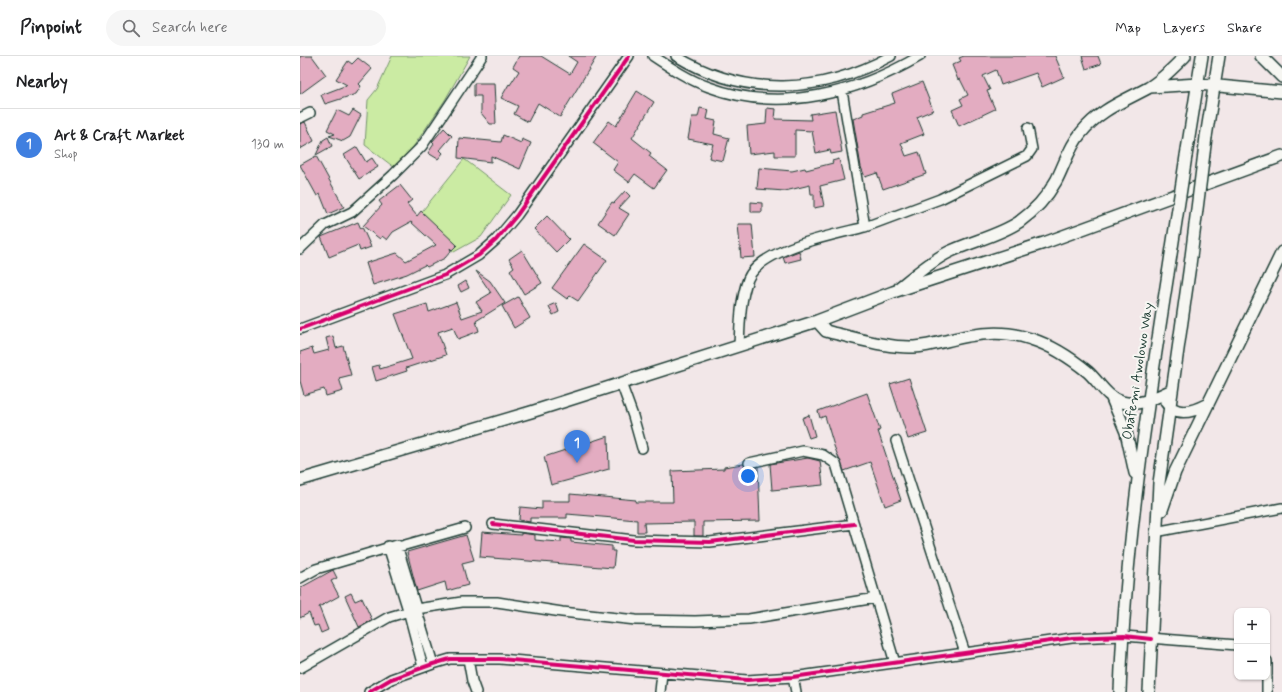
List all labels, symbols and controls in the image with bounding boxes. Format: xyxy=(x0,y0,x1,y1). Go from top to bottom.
search box xyxy=(106,10,386,46)
text: Pinpoint xyxy=(20,15,82,40)
icon: search xyxy=(120,17,142,39)
text: Search here xyxy=(152,18,228,38)
text: Map xyxy=(1115,19,1141,37)
text: Layers xyxy=(1163,19,1205,37)
text: Share xyxy=(1227,19,1262,37)
text: Nearby xyxy=(16,71,68,93)
text: Art & Craft Market xyxy=(54,126,184,146)
text: 1 xyxy=(26,136,32,153)
text: 130 m xyxy=(251,136,284,153)
text: Shop xyxy=(54,146,78,163)
street label: Obafemi Awolowo Way xyxy=(1118,301,1158,441)
pin: 1 xyxy=(564,430,590,463)
your location xyxy=(738,466,758,486)
map controls xyxy=(1234,608,1270,680)
button: + xyxy=(1234,608,1270,644)
button: − xyxy=(1234,644,1270,680)

